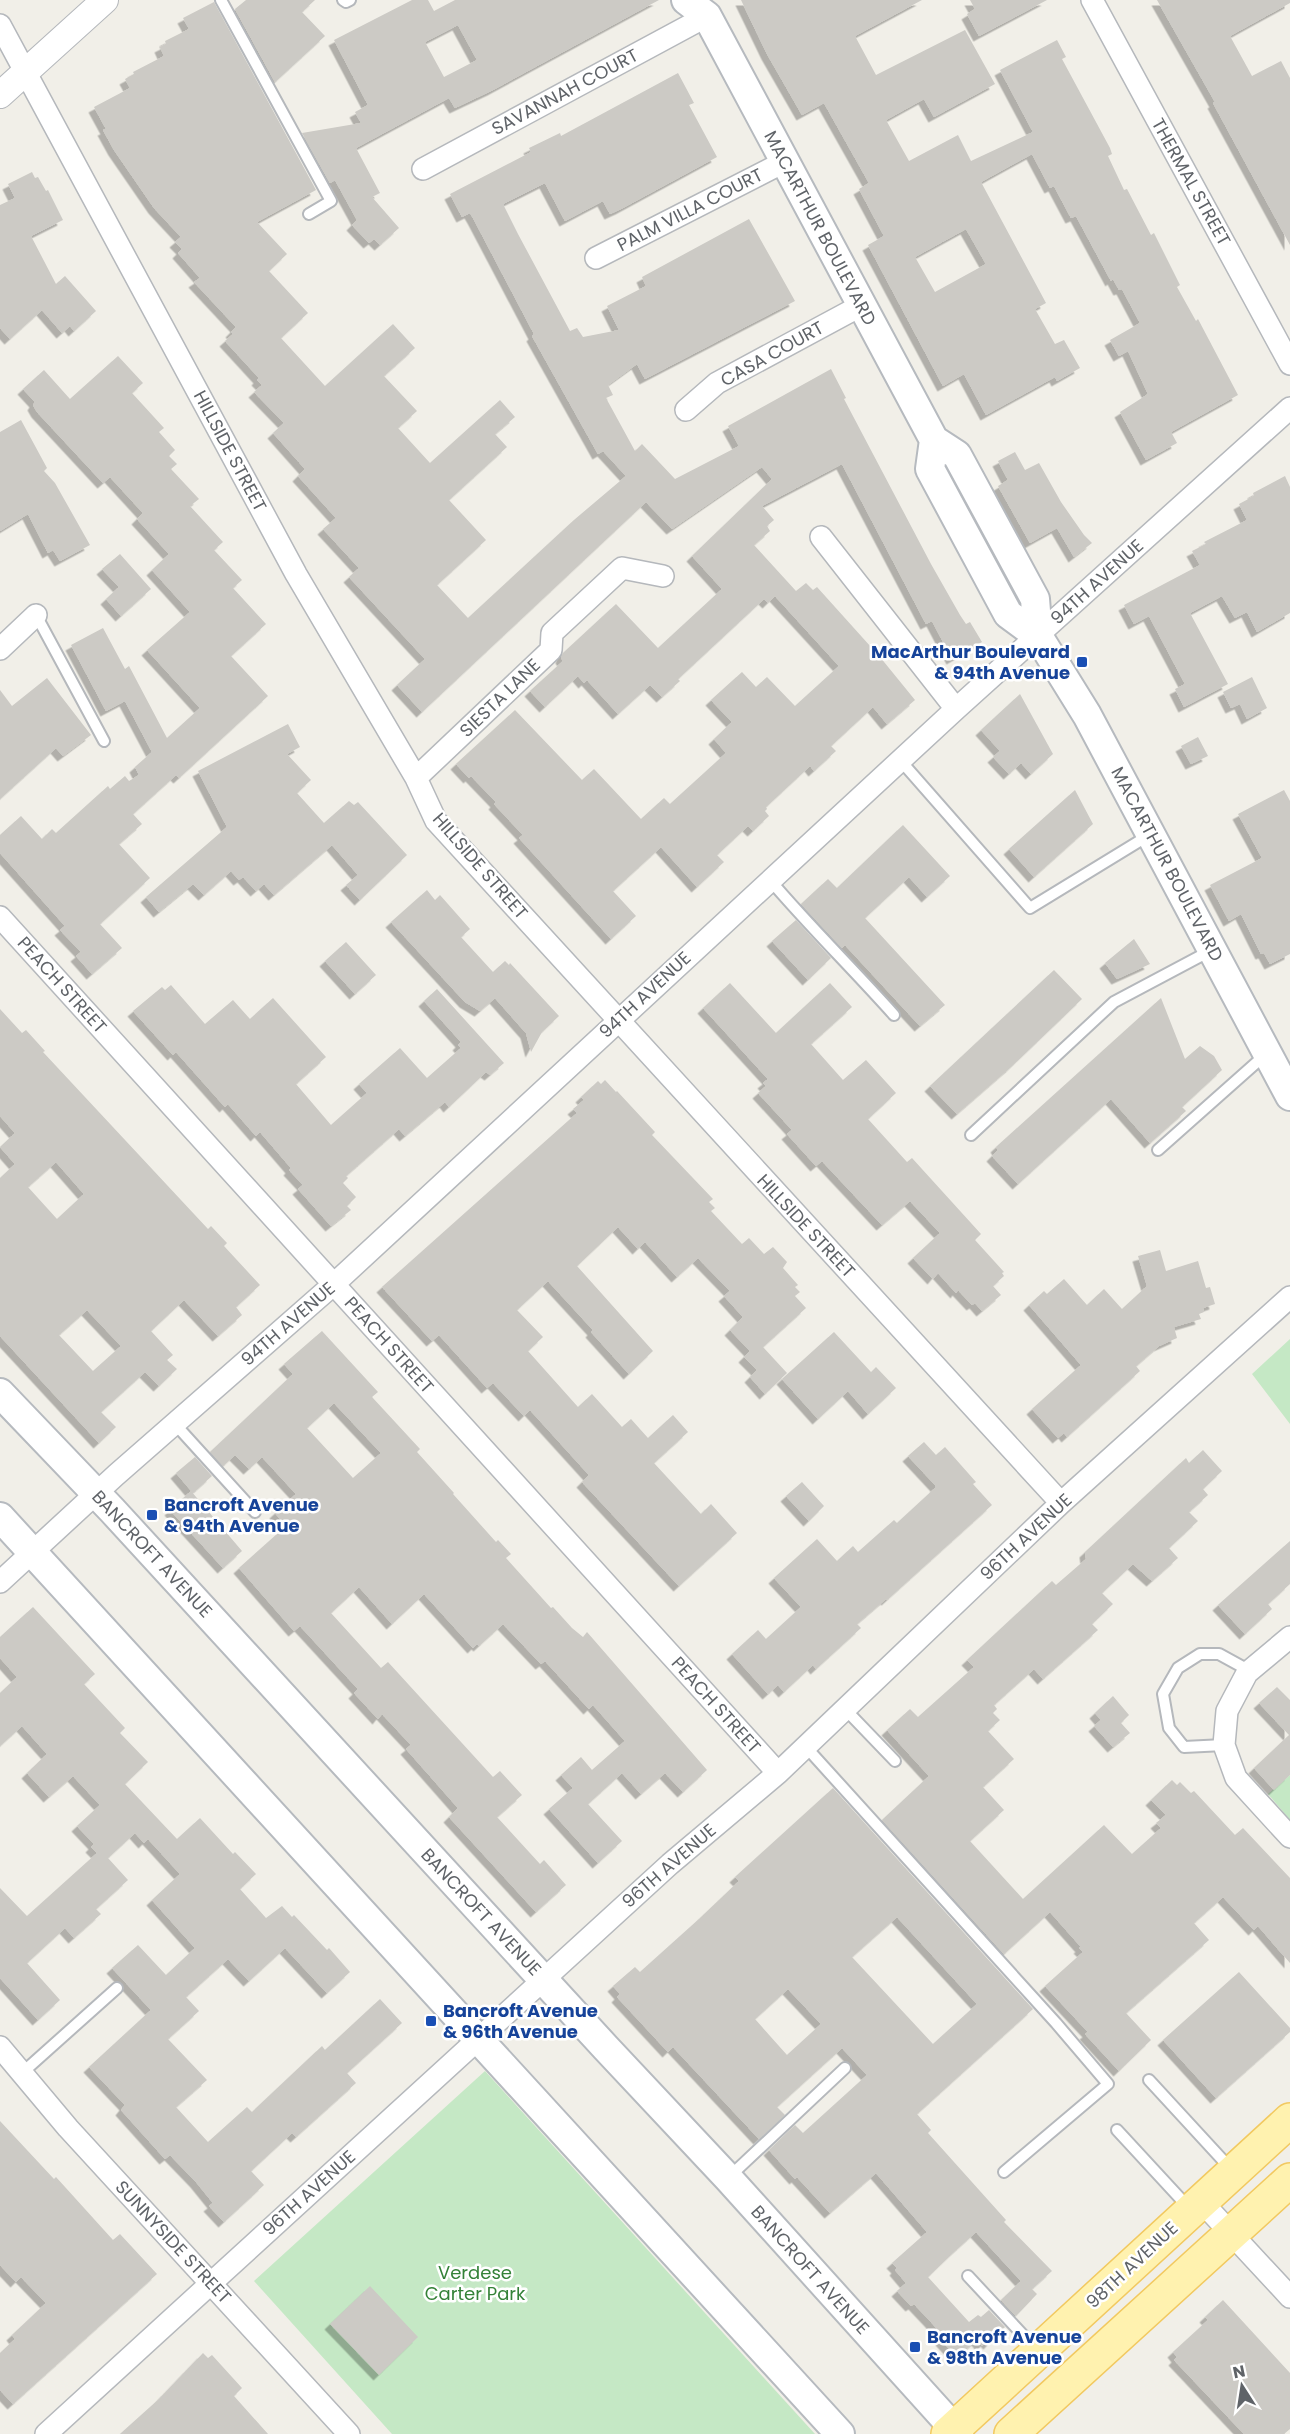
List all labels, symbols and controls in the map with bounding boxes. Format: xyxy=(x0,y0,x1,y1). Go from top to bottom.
street label: SAVANNAH COURT xyxy=(487,42,643,141)
street label: THERMAL STREET xyxy=(1146,114,1237,250)
street label: MACARTHUR BOULEVARD xyxy=(758,126,882,329)
street label: PALM VILLA COURT xyxy=(613,162,767,257)
street label: CASA COURT xyxy=(716,315,828,392)
street label: HILLSIDE STREET xyxy=(188,386,273,516)
street label: 94TH AVENUE xyxy=(1045,533,1149,630)
place label: MacArthur Boulevard & 94th Avenue xyxy=(871,639,1070,685)
street label: SIESTA LANE xyxy=(454,653,545,742)
marker: MacArthur Boulevard & 94th Avenue xyxy=(1075,655,1089,669)
street label: MACARTHUR BOULEVARD xyxy=(1105,762,1229,965)
street label: HILLSIDE STREET xyxy=(427,807,534,925)
street label: PEACH STREET xyxy=(12,931,113,1039)
street label: 94TH AVENUE xyxy=(593,946,696,1044)
street label: HILLSIDE STREET xyxy=(752,1168,861,1283)
street label: 94TH AVENUE xyxy=(235,1276,340,1372)
street label: PEACH STREET xyxy=(339,1291,440,1399)
street label: BANCROFT AVENUE xyxy=(87,1484,218,1623)
street label: 96TH AVENUE xyxy=(974,1487,1077,1586)
place label: Bancroft Avenue & 94th Avenue xyxy=(164,1492,319,1538)
marker: Bancroft Avenue & 94th Avenue xyxy=(145,1508,159,1522)
street label: PEACH STREET xyxy=(666,1651,767,1759)
street label: 96TH AVENUE xyxy=(616,1818,721,1914)
street label: BANCROFT AVENUE xyxy=(416,1842,547,1981)
place label: Bancroft Avenue & 96th Avenue xyxy=(443,1998,598,2044)
marker: Bancroft Avenue & 96th Avenue xyxy=(424,2014,438,2028)
street label: 96TH AVENUE xyxy=(257,2144,361,2241)
street label: SUNNYSIDE STREET xyxy=(110,2175,237,2309)
street label: BANCROFT AVENUE xyxy=(746,2200,875,2340)
street label: 98TH AVENUE xyxy=(1080,2215,1183,2314)
park label: Verdese Carter Park xyxy=(425,2260,526,2306)
place label: Bancroft Avenue & 98th Avenue xyxy=(927,2324,1082,2370)
marker: Bancroft Avenue & 98th Avenue xyxy=(908,2340,922,2354)
north arrow xyxy=(1212,2356,1272,2416)
text: N xyxy=(1231,2359,1247,2384)

